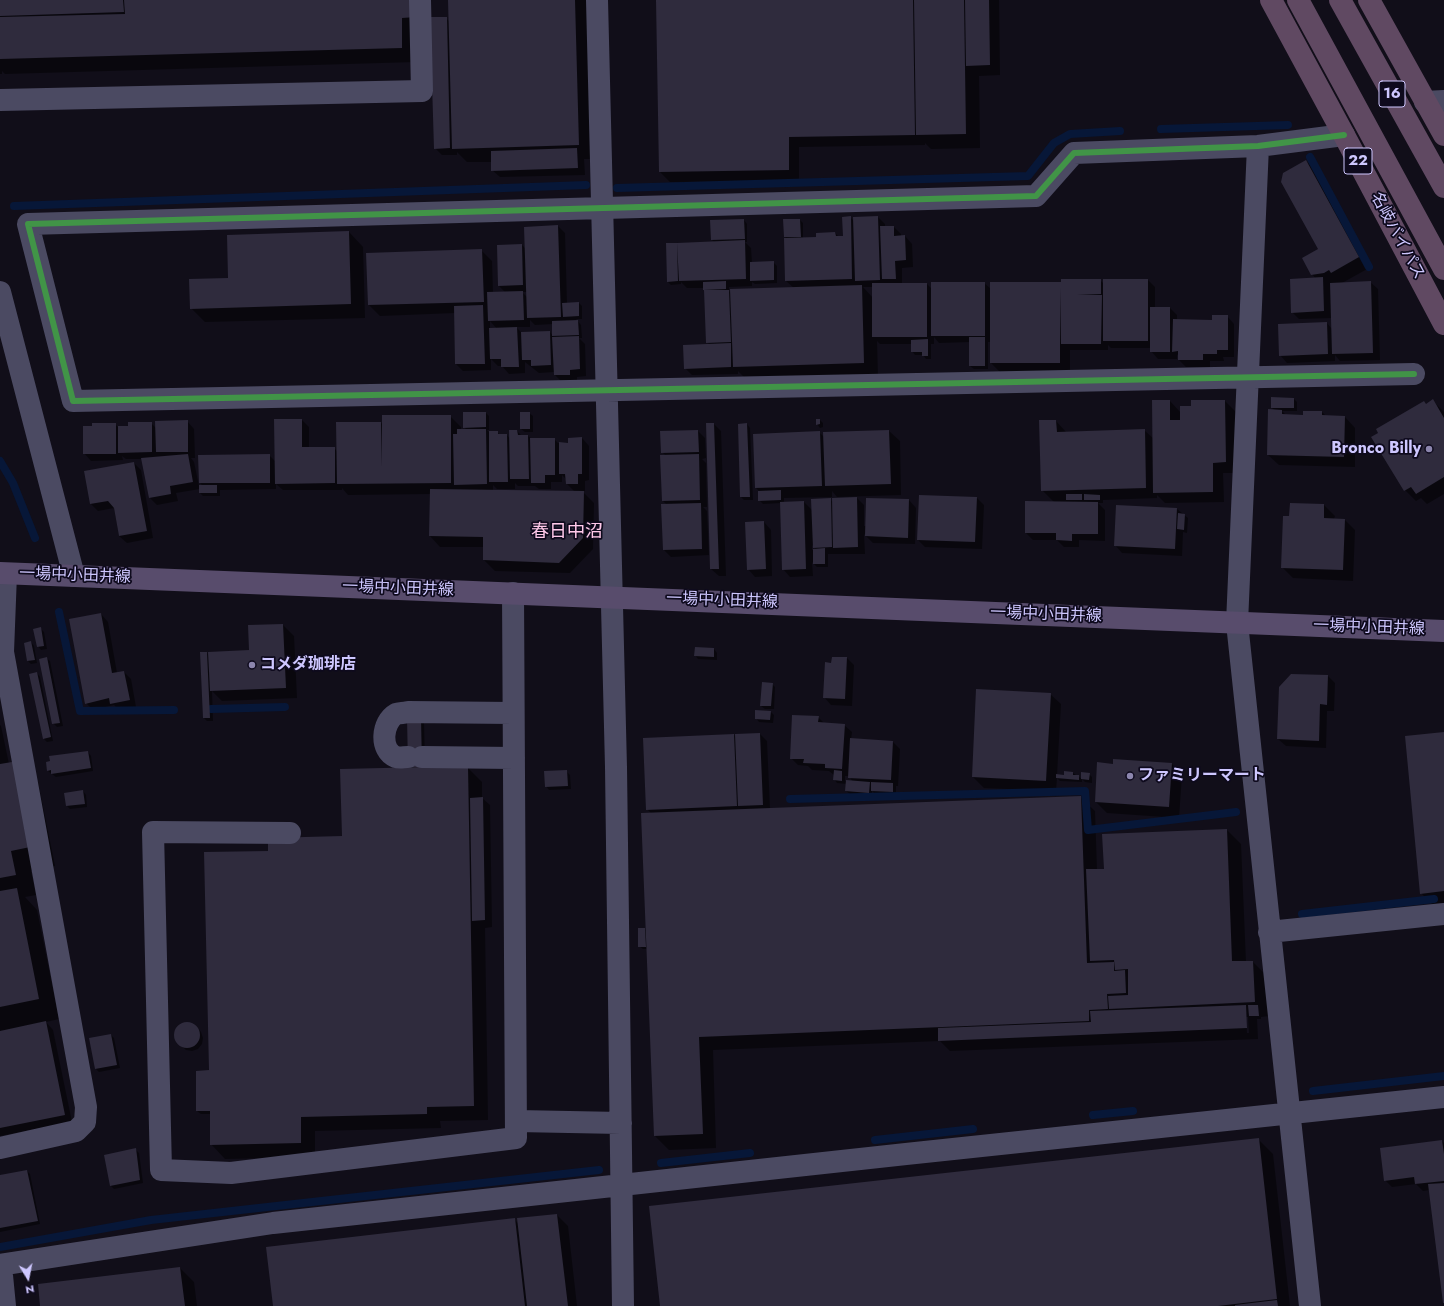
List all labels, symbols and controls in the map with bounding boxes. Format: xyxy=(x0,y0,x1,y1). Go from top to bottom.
road number: 16 xyxy=(1379,81,1405,107)
road number: 22 xyxy=(1344,148,1372,174)
street label: 名岐バイパス xyxy=(1366,189,1428,283)
place label: Bronco Billy xyxy=(1331,439,1421,459)
marker: Bronco Billy xyxy=(1424,444,1434,454)
district label: 春日中沼 xyxy=(531,522,603,544)
street label: 一場中小田井線 xyxy=(19,564,131,588)
street label: 一場中小田井線 xyxy=(342,577,454,601)
street label: 一場中小田井線 xyxy=(666,589,778,613)
street label: 一場中小田井線 xyxy=(990,603,1102,627)
street label: 一場中小田井線 xyxy=(1313,616,1425,640)
place label: コメダ珈琲店 xyxy=(260,655,356,675)
marker: コメダ珈琲店 xyxy=(247,660,257,670)
place label: ファミリーマート xyxy=(1138,766,1266,786)
marker: ファミリーマート xyxy=(1125,771,1135,781)
north arrow xyxy=(8,1258,48,1298)
text: N xyxy=(24,1281,36,1298)

